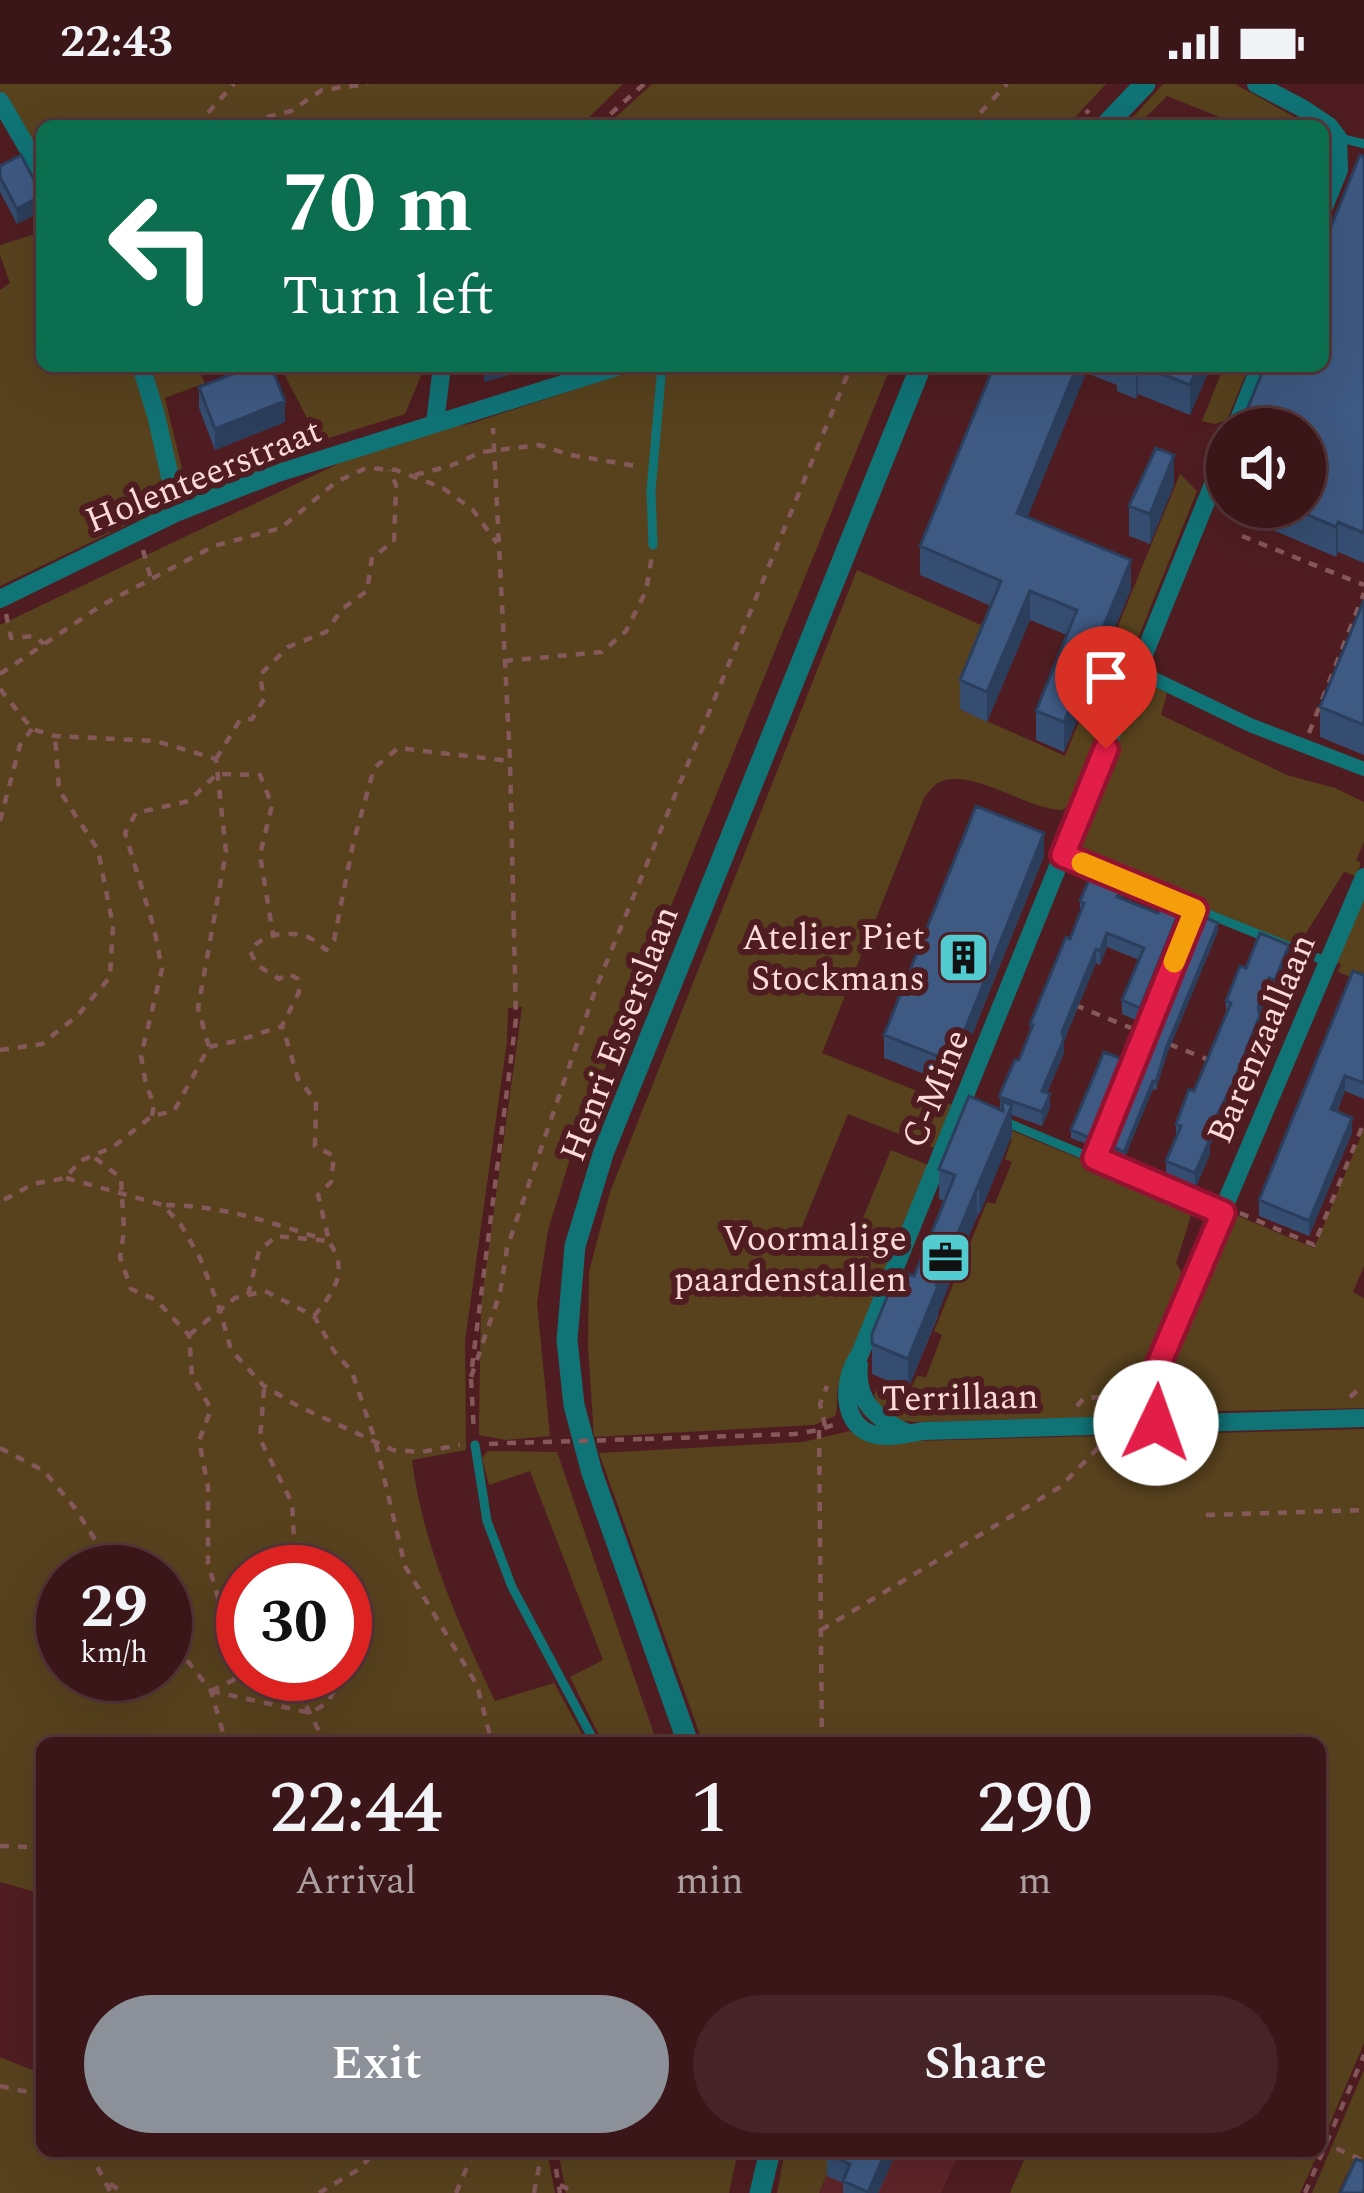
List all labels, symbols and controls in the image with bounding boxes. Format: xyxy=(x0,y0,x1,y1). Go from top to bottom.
text: 22:43 xyxy=(60,8,173,77)
text: 70 m xyxy=(282,141,473,269)
icon: left xyxy=(84,168,240,324)
text: Turn left xyxy=(282,256,494,338)
street label: Holenteerstraat xyxy=(78,404,330,549)
map controls xyxy=(1206,408,1326,528)
button: sound xyxy=(1206,408,1326,528)
pin xyxy=(1055,626,1157,749)
icon: arrive xyxy=(1073,644,1139,710)
street label: Henri Esserslaan xyxy=(546,898,694,1170)
place label: Atelier Piet Stockmans xyxy=(742,911,925,1007)
street label: Barenzaallaan xyxy=(1193,925,1331,1153)
building icon: Atelier Piet Stockmans xyxy=(936,929,992,985)
street label: C-Mine xyxy=(888,1021,985,1157)
place label: Voormalige paardenstallen xyxy=(674,1212,907,1308)
office icon: Voormalige paardenstallen xyxy=(918,1230,974,1286)
position arrow xyxy=(1093,1360,1219,1486)
street label: Terrillaan xyxy=(881,1370,1039,1427)
speed limit sign: 30 xyxy=(216,1545,372,1701)
text: 29 xyxy=(80,1562,148,1654)
text: km/h xyxy=(80,1630,148,1676)
text: 22:44 xyxy=(269,1755,442,1864)
text: 1 xyxy=(690,1755,729,1864)
text: 290 xyxy=(977,1755,1093,1864)
text: Arrival xyxy=(295,1852,417,1911)
text: min xyxy=(676,1852,744,1911)
text: m xyxy=(1018,1852,1052,1911)
button: Exit xyxy=(84,1995,669,2133)
button: Share xyxy=(693,1995,1278,2133)

